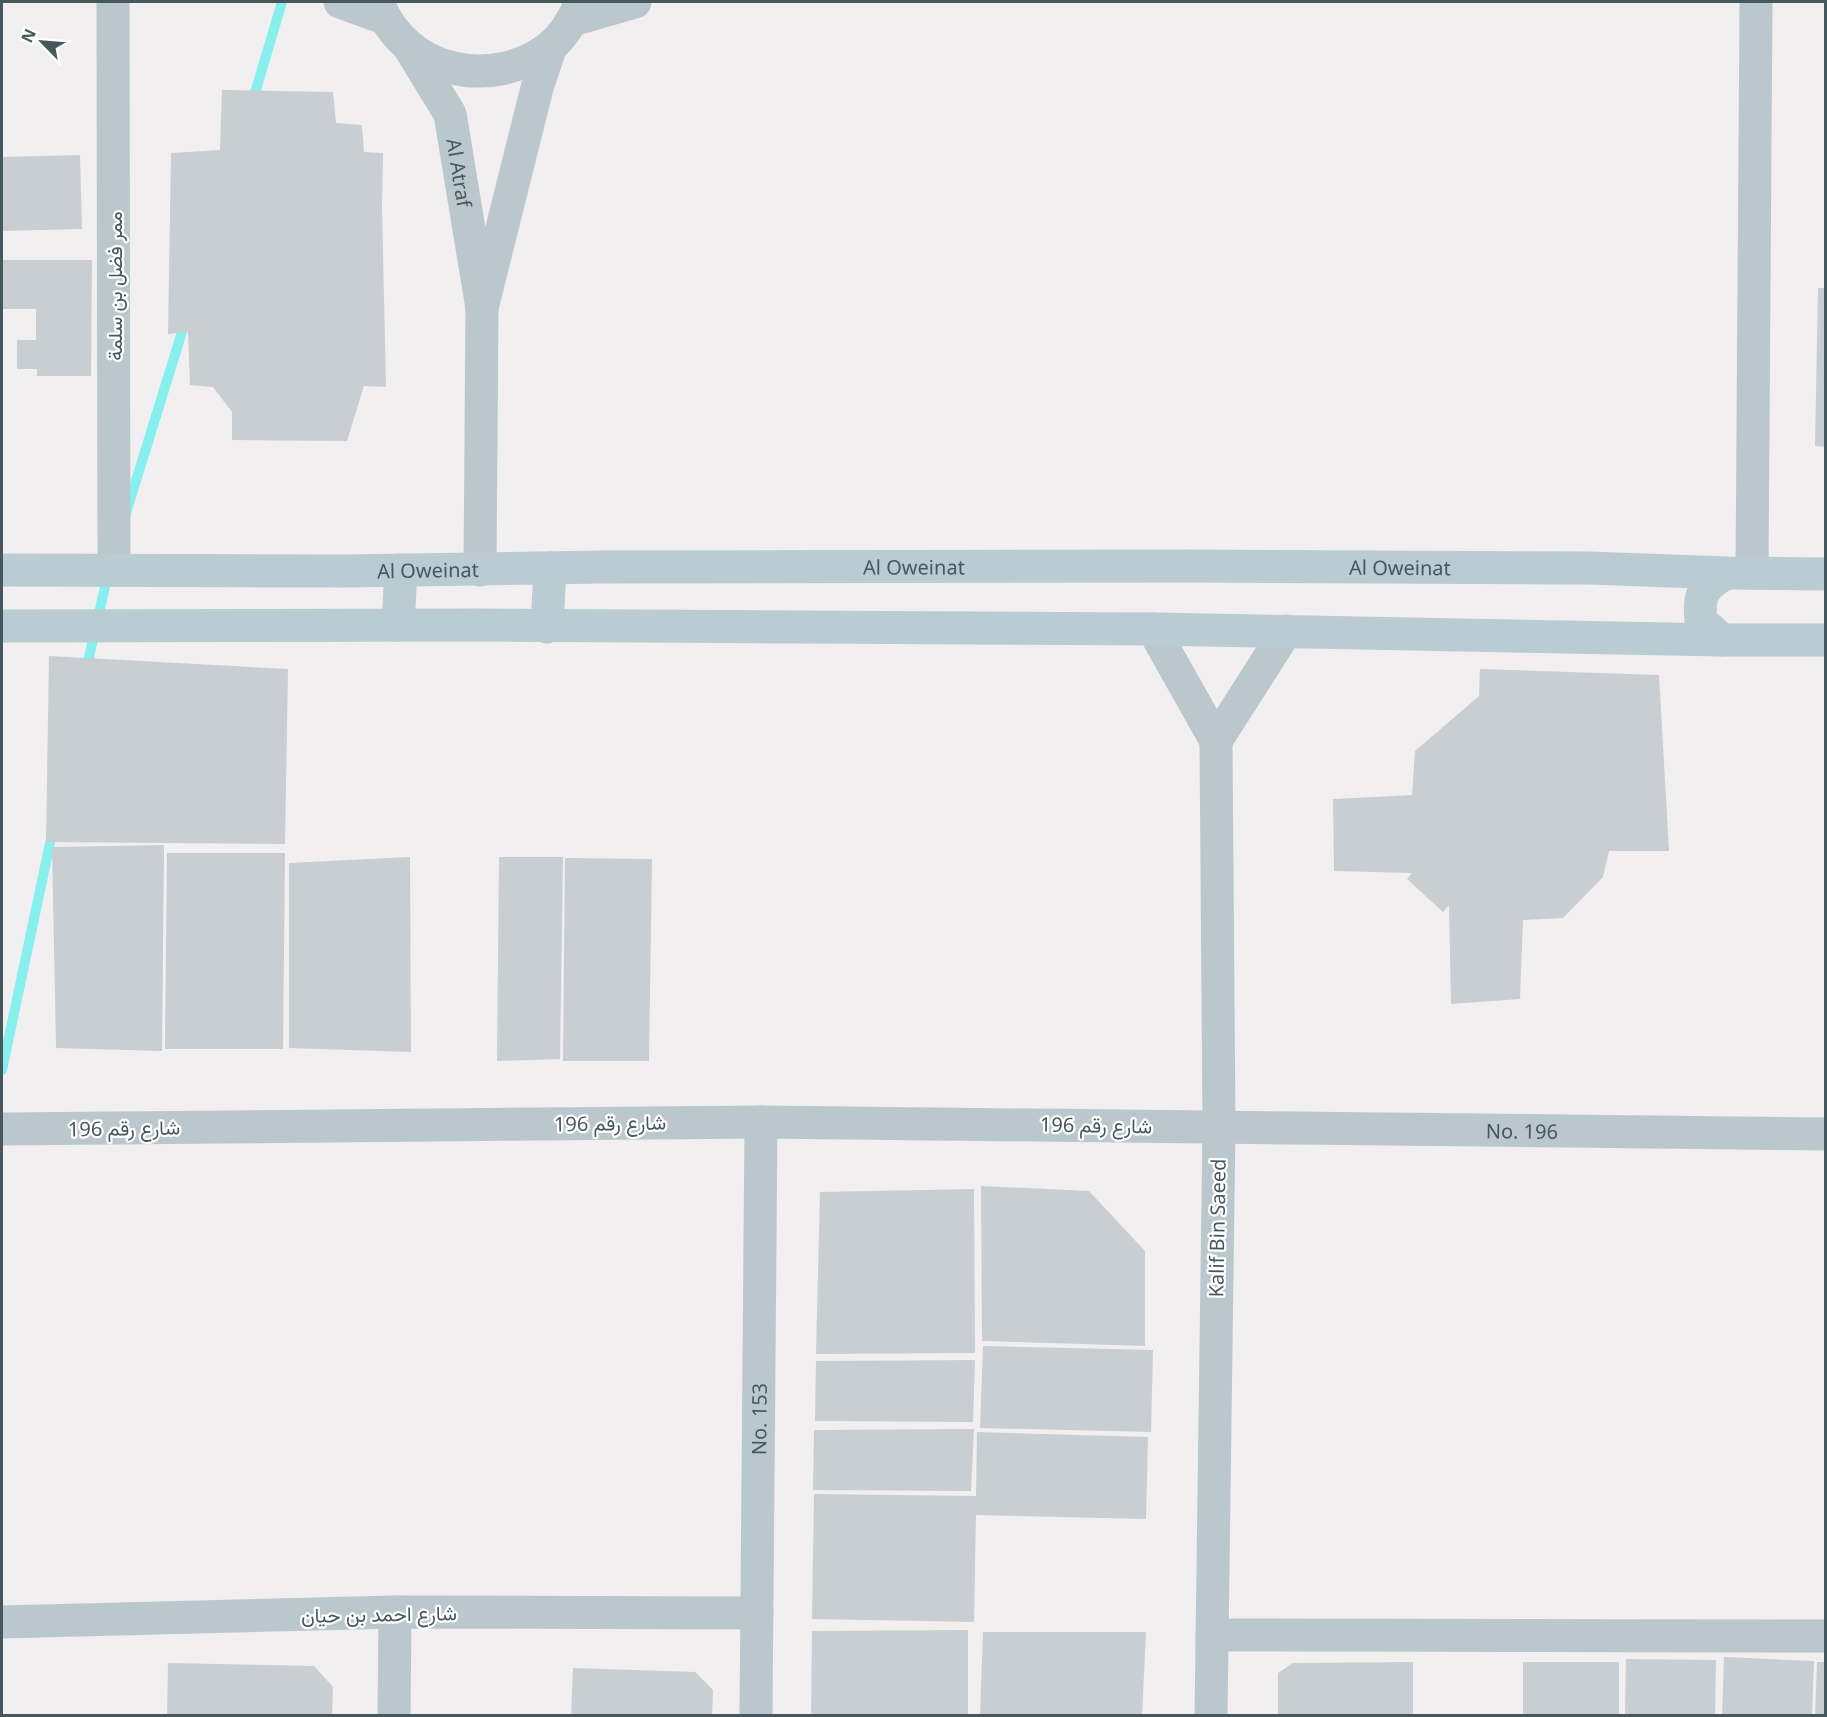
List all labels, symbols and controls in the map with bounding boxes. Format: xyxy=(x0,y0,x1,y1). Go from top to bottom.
north arrow xyxy=(12,12,72,72)
text: N xyxy=(16,25,41,46)
street label: Al Atraf xyxy=(441,136,479,210)
street label: ممر فضل بن سلمة xyxy=(101,211,128,361)
street label: Al Oweinat xyxy=(863,553,965,580)
street label: Al Oweinat xyxy=(1349,553,1451,581)
street label: Al Oweinat xyxy=(377,555,479,584)
street label: شارع رقم 196 xyxy=(554,1109,666,1138)
street label: شارع رقم 196 xyxy=(1040,1111,1152,1140)
street label: شارع رقم 196 xyxy=(68,1114,180,1143)
street label: No. 196 xyxy=(1486,1117,1558,1144)
street label: Kalif Bin Saeed xyxy=(1202,1158,1232,1298)
street label: No. 153 xyxy=(745,1383,772,1455)
street label: شارع احمد بن حيان xyxy=(301,1599,457,1630)

